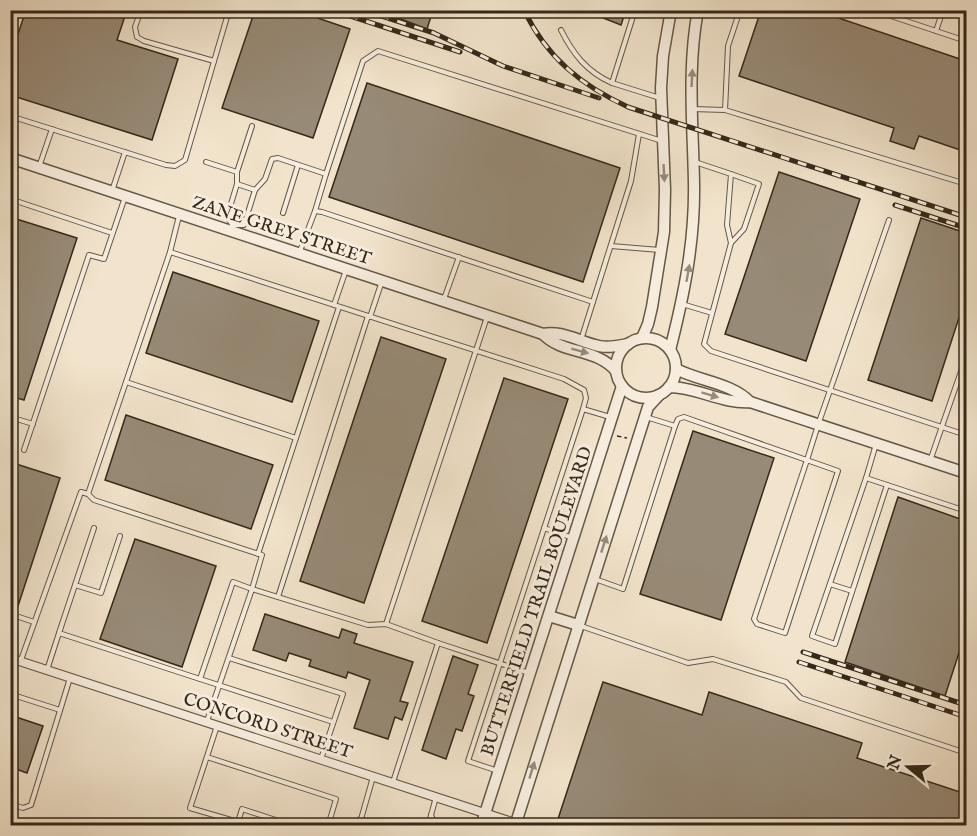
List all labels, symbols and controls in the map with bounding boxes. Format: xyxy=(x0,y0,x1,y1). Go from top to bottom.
one-way arrow xyxy=(687,68,696,87)
one-way arrow xyxy=(660,164,669,183)
street label: ZANE GREY STREET xyxy=(189,192,374,271)
one-way arrow xyxy=(684,263,693,282)
one-way arrow xyxy=(571,347,589,357)
one-way arrow xyxy=(701,391,719,400)
street label: BUTTERFIELD TRAIL BOULEVARD xyxy=(476,444,598,759)
one-way arrow xyxy=(600,535,609,553)
street label: CONCORD STREET xyxy=(180,688,355,765)
north arrow xyxy=(878,737,938,797)
text: N xyxy=(884,753,907,774)
one-way arrow xyxy=(528,761,537,779)

